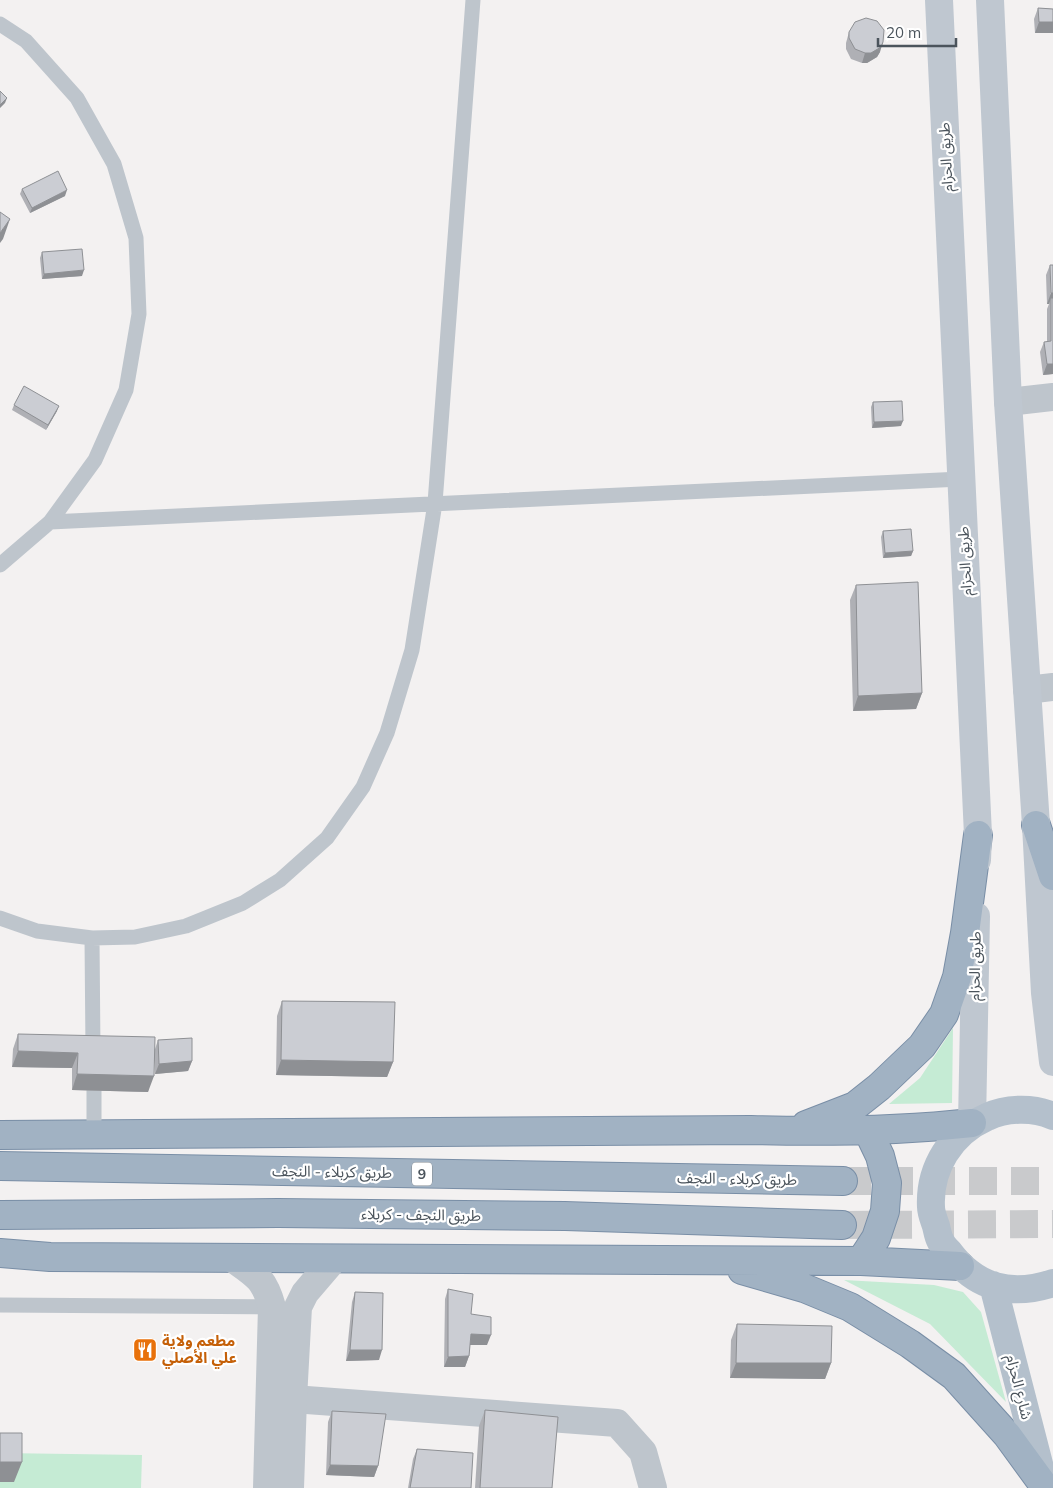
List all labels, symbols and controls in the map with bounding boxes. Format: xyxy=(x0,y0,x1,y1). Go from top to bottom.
scale bar xyxy=(878,15,956,47)
text: 20 m xyxy=(886,23,921,42)
street label: طريق الحزام xyxy=(934,122,959,192)
street label: طريق الحزام xyxy=(953,526,978,596)
street label: طريق الحزام xyxy=(964,931,987,1001)
street label: طريق کربلاء - النجف xyxy=(272,1161,392,1183)
road number: 9 xyxy=(412,1162,432,1186)
street label: طريق کربلاء - النجف xyxy=(677,1168,797,1190)
street label: طريق النجف - کربلاء xyxy=(361,1204,481,1226)
place label: مطعم ولاية علي الأصلي xyxy=(162,1331,237,1369)
restaurant icon: مطعم ولاية علي الأصلي xyxy=(132,1337,158,1363)
street label: شارع الحزام xyxy=(999,1352,1037,1422)

